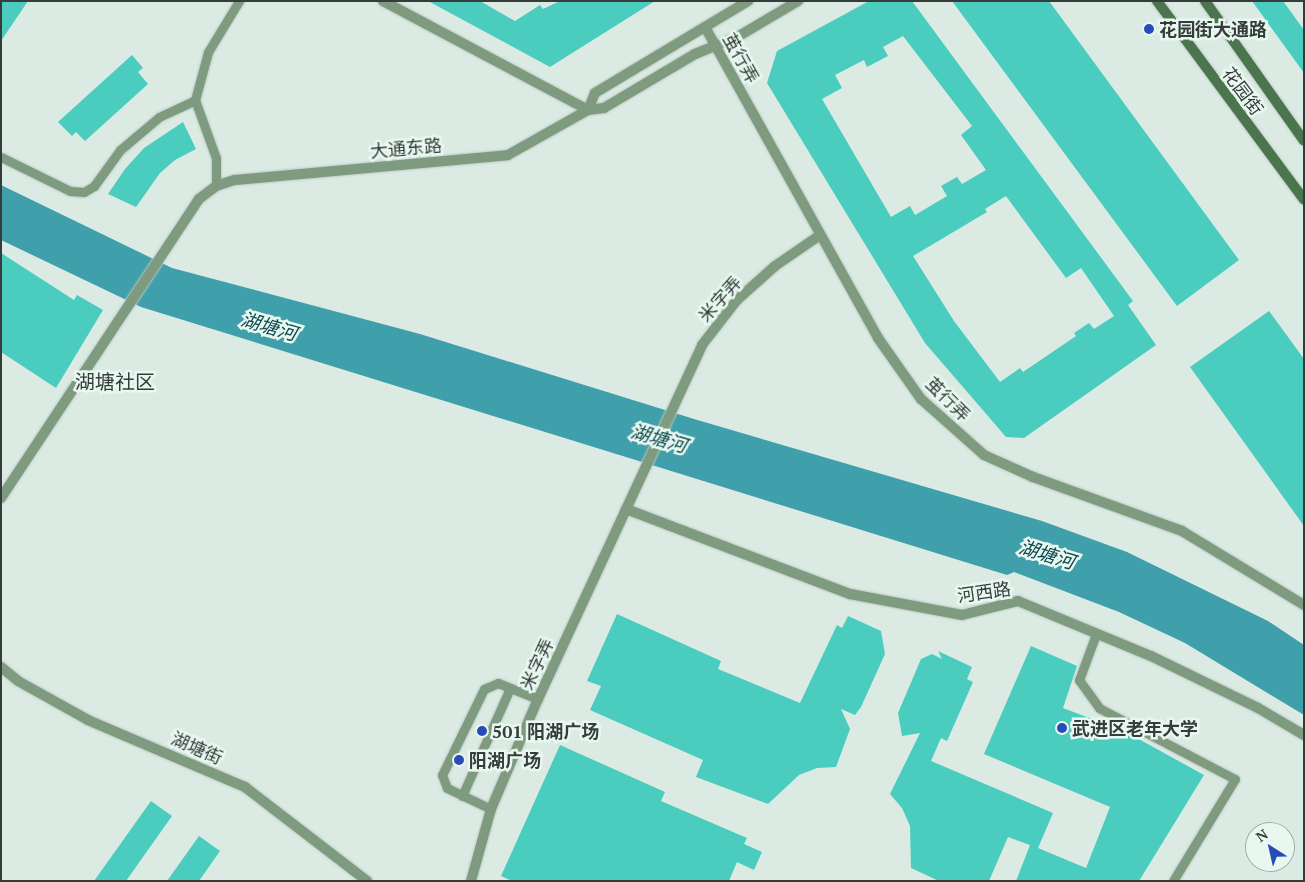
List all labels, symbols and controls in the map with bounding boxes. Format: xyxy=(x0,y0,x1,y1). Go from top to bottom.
place label: 花园街大通路 xyxy=(1159,18,1267,40)
marker: 花园街大通路 xyxy=(1143,23,1155,35)
street label: 茧行弄 xyxy=(718,29,764,87)
street label: 花园街 xyxy=(1218,63,1268,119)
street label: 大通东路 xyxy=(369,134,443,162)
street label: 米字弄 xyxy=(694,272,746,326)
water label: 湖塘河 xyxy=(238,307,300,345)
district label: 湖塘社区 xyxy=(75,369,155,393)
street label: 茧行弄 xyxy=(921,372,975,426)
water label: 湖塘河 xyxy=(628,419,690,457)
water label: 湖塘河 xyxy=(1016,535,1078,573)
street label: 河西路 xyxy=(956,578,1012,606)
street label: 米字弄 xyxy=(516,635,558,693)
place label: 武进区老年大学 xyxy=(1072,717,1198,739)
place label: 501 阳湖广场 xyxy=(492,720,599,742)
marker: 武进区老年大学 xyxy=(1056,722,1068,734)
marker: 501 阳湖广场 xyxy=(476,725,488,737)
street label: 湖塘街 xyxy=(168,727,226,769)
place label: 阳湖广场 xyxy=(469,749,541,771)
marker: 阳湖广场 xyxy=(453,754,465,766)
north arrow xyxy=(1245,822,1295,872)
text: N xyxy=(1252,824,1271,846)

